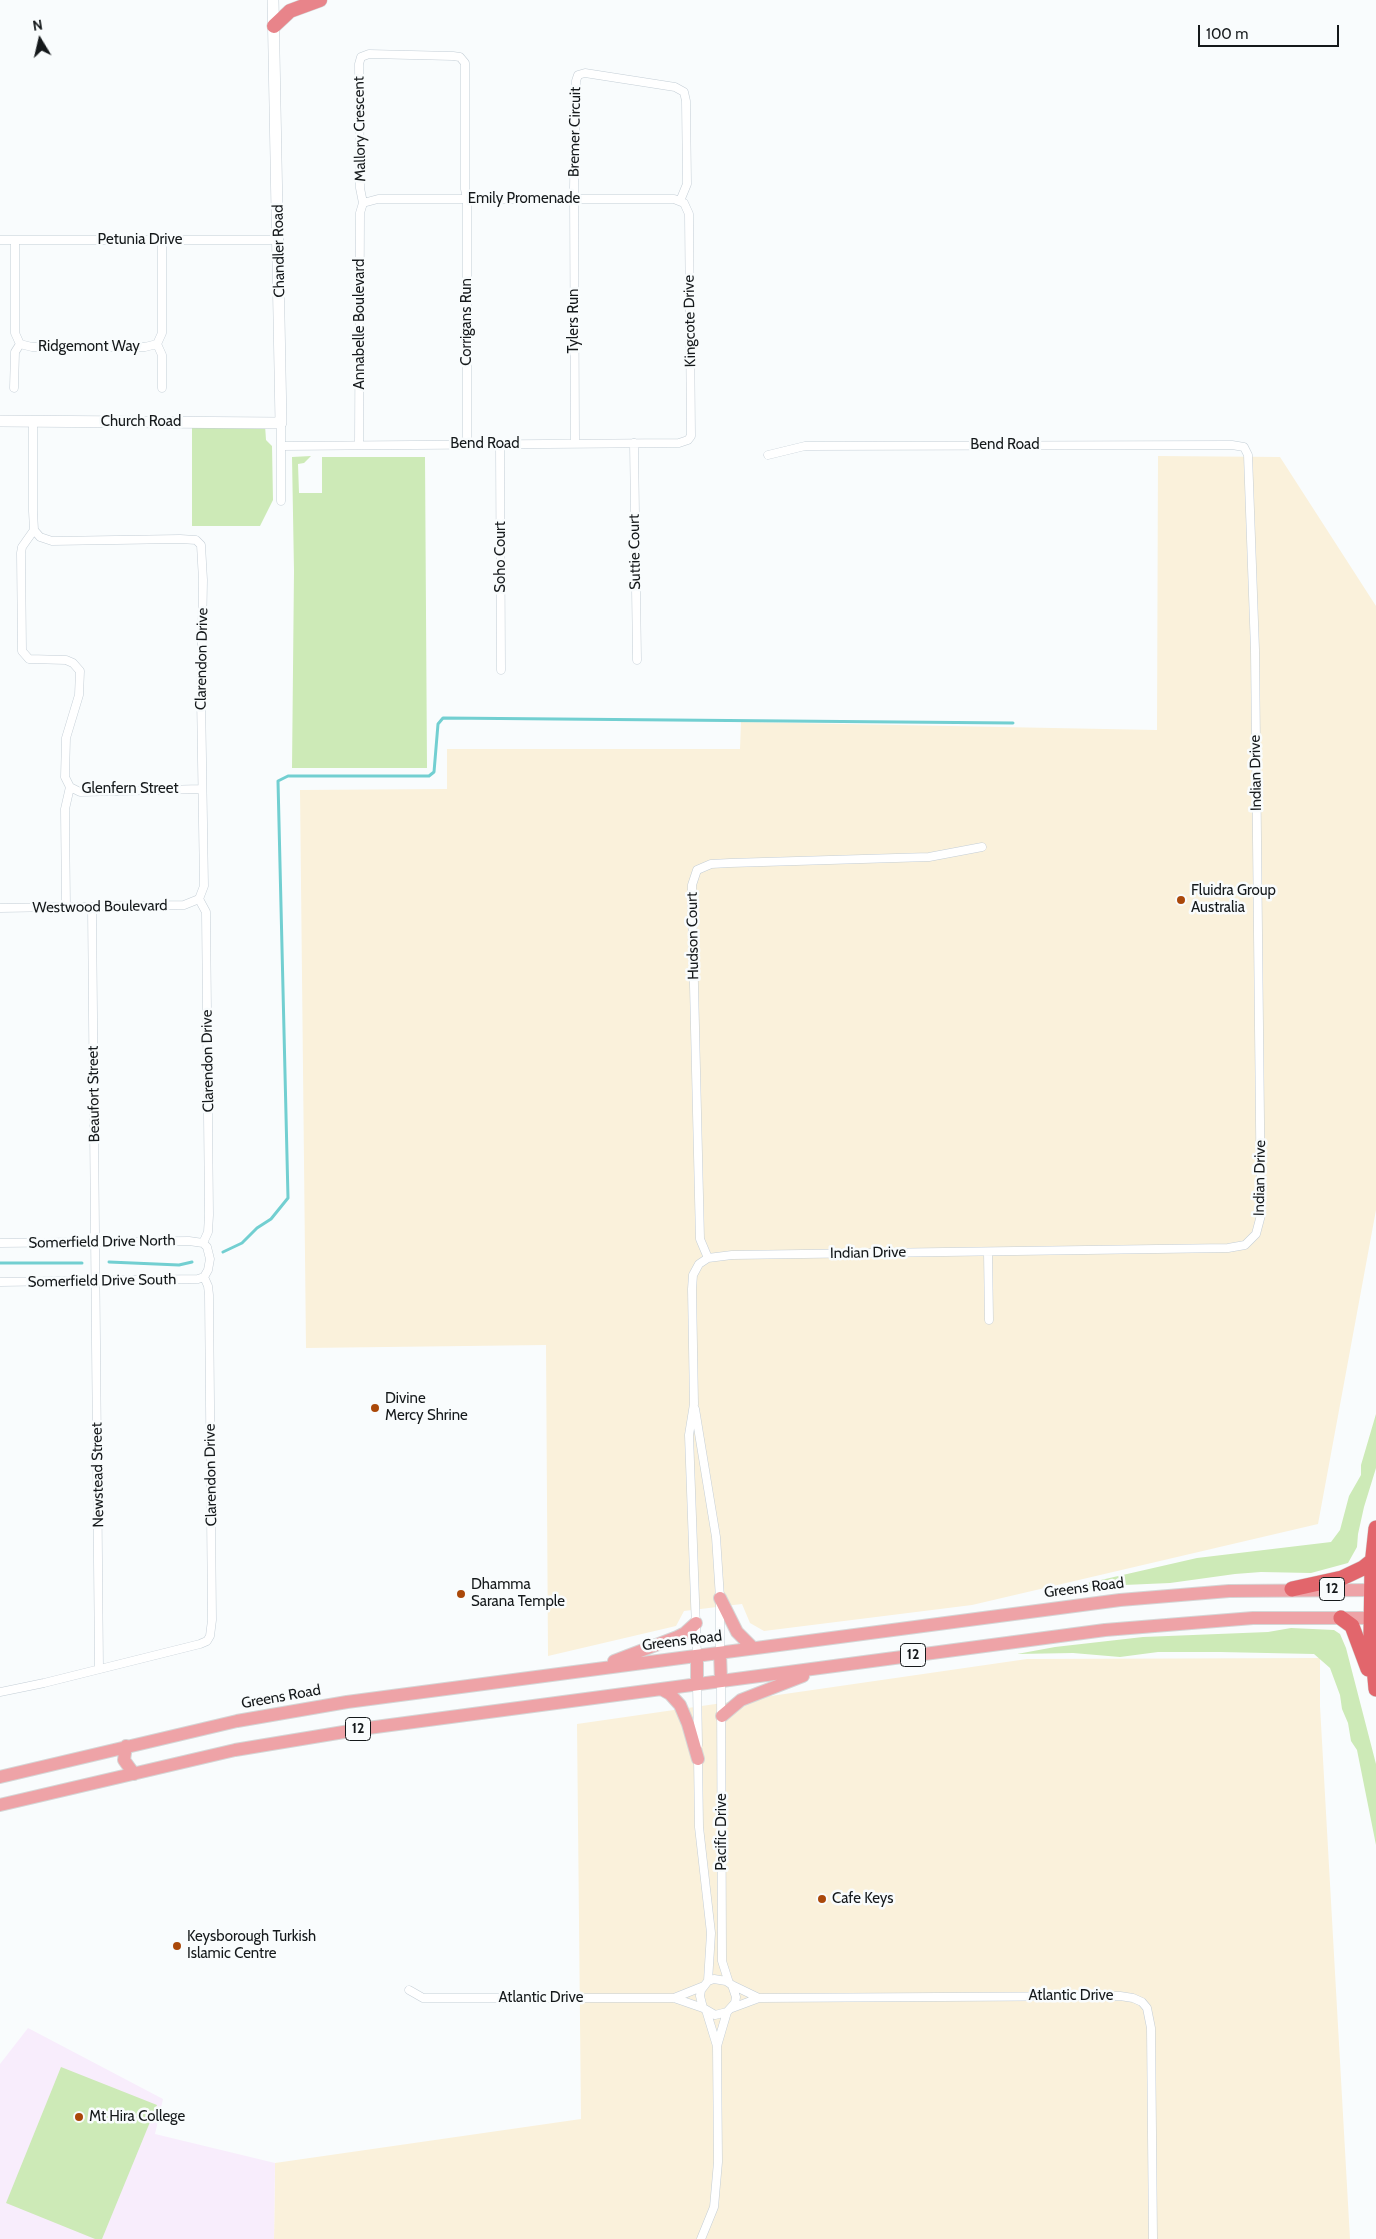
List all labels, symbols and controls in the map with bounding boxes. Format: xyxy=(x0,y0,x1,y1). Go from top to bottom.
north arrow xyxy=(15,15,65,65)
scale bar xyxy=(1201,15,1342,47)
text: N xyxy=(31,16,44,35)
text: 100 m xyxy=(1206,25,1248,43)
street label: Mallory Crescent xyxy=(350,76,370,182)
street label: Bremer Circuit xyxy=(565,87,585,177)
street label: Emily Promenade xyxy=(468,190,580,208)
street label: Chandler Road xyxy=(269,204,289,298)
street label: Petunia Drive xyxy=(98,231,182,249)
street label: Annabelle Boulevard xyxy=(351,259,369,389)
street label: Kingcote Drive xyxy=(680,275,700,367)
street label: Corrigans Run xyxy=(458,278,476,366)
street label: Tylers Run xyxy=(565,289,583,353)
street label: Ridgemont Way xyxy=(38,338,140,356)
street label: Church Road xyxy=(101,413,181,431)
street label: Bend Road xyxy=(450,435,520,453)
street label: Bend Road xyxy=(970,436,1040,454)
street label: Suttie Court xyxy=(625,514,645,590)
street label: Soho Court xyxy=(492,521,510,593)
street label: Clarendon Drive xyxy=(192,608,212,710)
street label: Indian Drive xyxy=(1246,735,1266,811)
street label: Glenfern Street xyxy=(82,780,178,798)
place label: Fluidra Group Australia xyxy=(1191,882,1276,917)
street label: Hudson Court xyxy=(683,892,703,980)
marker: Fluidra Group Australia xyxy=(1175,894,1187,906)
street label: Westwood Boulevard xyxy=(32,897,168,917)
street label: Clarendon Drive xyxy=(198,1010,218,1112)
street label: Beaufort Street xyxy=(84,1046,104,1142)
street label: Indian Drive xyxy=(1250,1140,1270,1216)
street label: Somerfield Drive North xyxy=(28,1232,176,1252)
street label: Indian Drive xyxy=(830,1243,906,1263)
street label: Somerfield Drive South xyxy=(28,1271,176,1291)
place label: Divine Mercy Shrine xyxy=(385,1390,468,1425)
marker: Divine Mercy Shrine xyxy=(369,1402,381,1414)
street label: Newstead Street xyxy=(88,1422,108,1528)
street label: Clarendon Drive xyxy=(201,1424,221,1526)
street label: Greens Road xyxy=(1043,1574,1125,1602)
place label: Dhamma Sarana Temple xyxy=(471,1576,565,1611)
road number: 12 xyxy=(1320,1578,1344,1600)
marker: Dhamma Sarana Temple xyxy=(455,1588,467,1600)
street label: Greens Road xyxy=(641,1627,723,1655)
road number: 12 xyxy=(900,1644,926,1666)
street label: Greens Road xyxy=(240,1681,322,1713)
road number: 12 xyxy=(346,1718,370,1740)
street label: Pacific Drive xyxy=(713,1793,731,1871)
place label: Cafe Keys xyxy=(832,1890,894,1908)
marker: Cafe Keys xyxy=(816,1893,828,1905)
place label: Keysborough Turkish Islamic Centre xyxy=(187,1928,316,1963)
marker: Keysborough Turkish Islamic Centre xyxy=(171,1940,183,1952)
street label: Atlantic Drive xyxy=(1029,1987,1113,2005)
street label: Atlantic Drive xyxy=(499,1989,583,2007)
place label: Mt Hira College xyxy=(89,2108,185,2126)
marker: Mt Hira College xyxy=(73,2111,85,2123)

